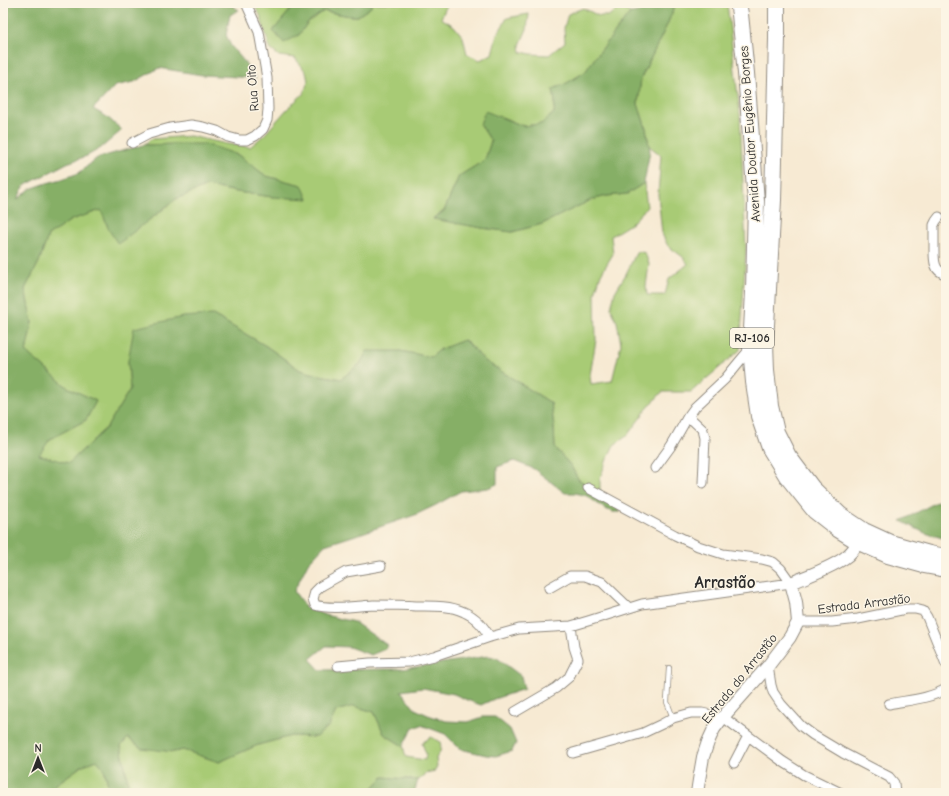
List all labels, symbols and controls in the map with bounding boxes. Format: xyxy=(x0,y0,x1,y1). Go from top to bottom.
street label: Avenida Doutor Eugênio Borges xyxy=(736,45,763,223)
street label: Rua Oito xyxy=(243,64,262,112)
road number: RJ-106 xyxy=(730,328,774,348)
district label: Arrastão xyxy=(694,573,756,592)
street label: Estrada Arrastão xyxy=(817,590,911,617)
street label: Estrada do Arrastão xyxy=(699,630,780,726)
north arrow xyxy=(18,738,58,778)
text: N xyxy=(34,742,42,755)

